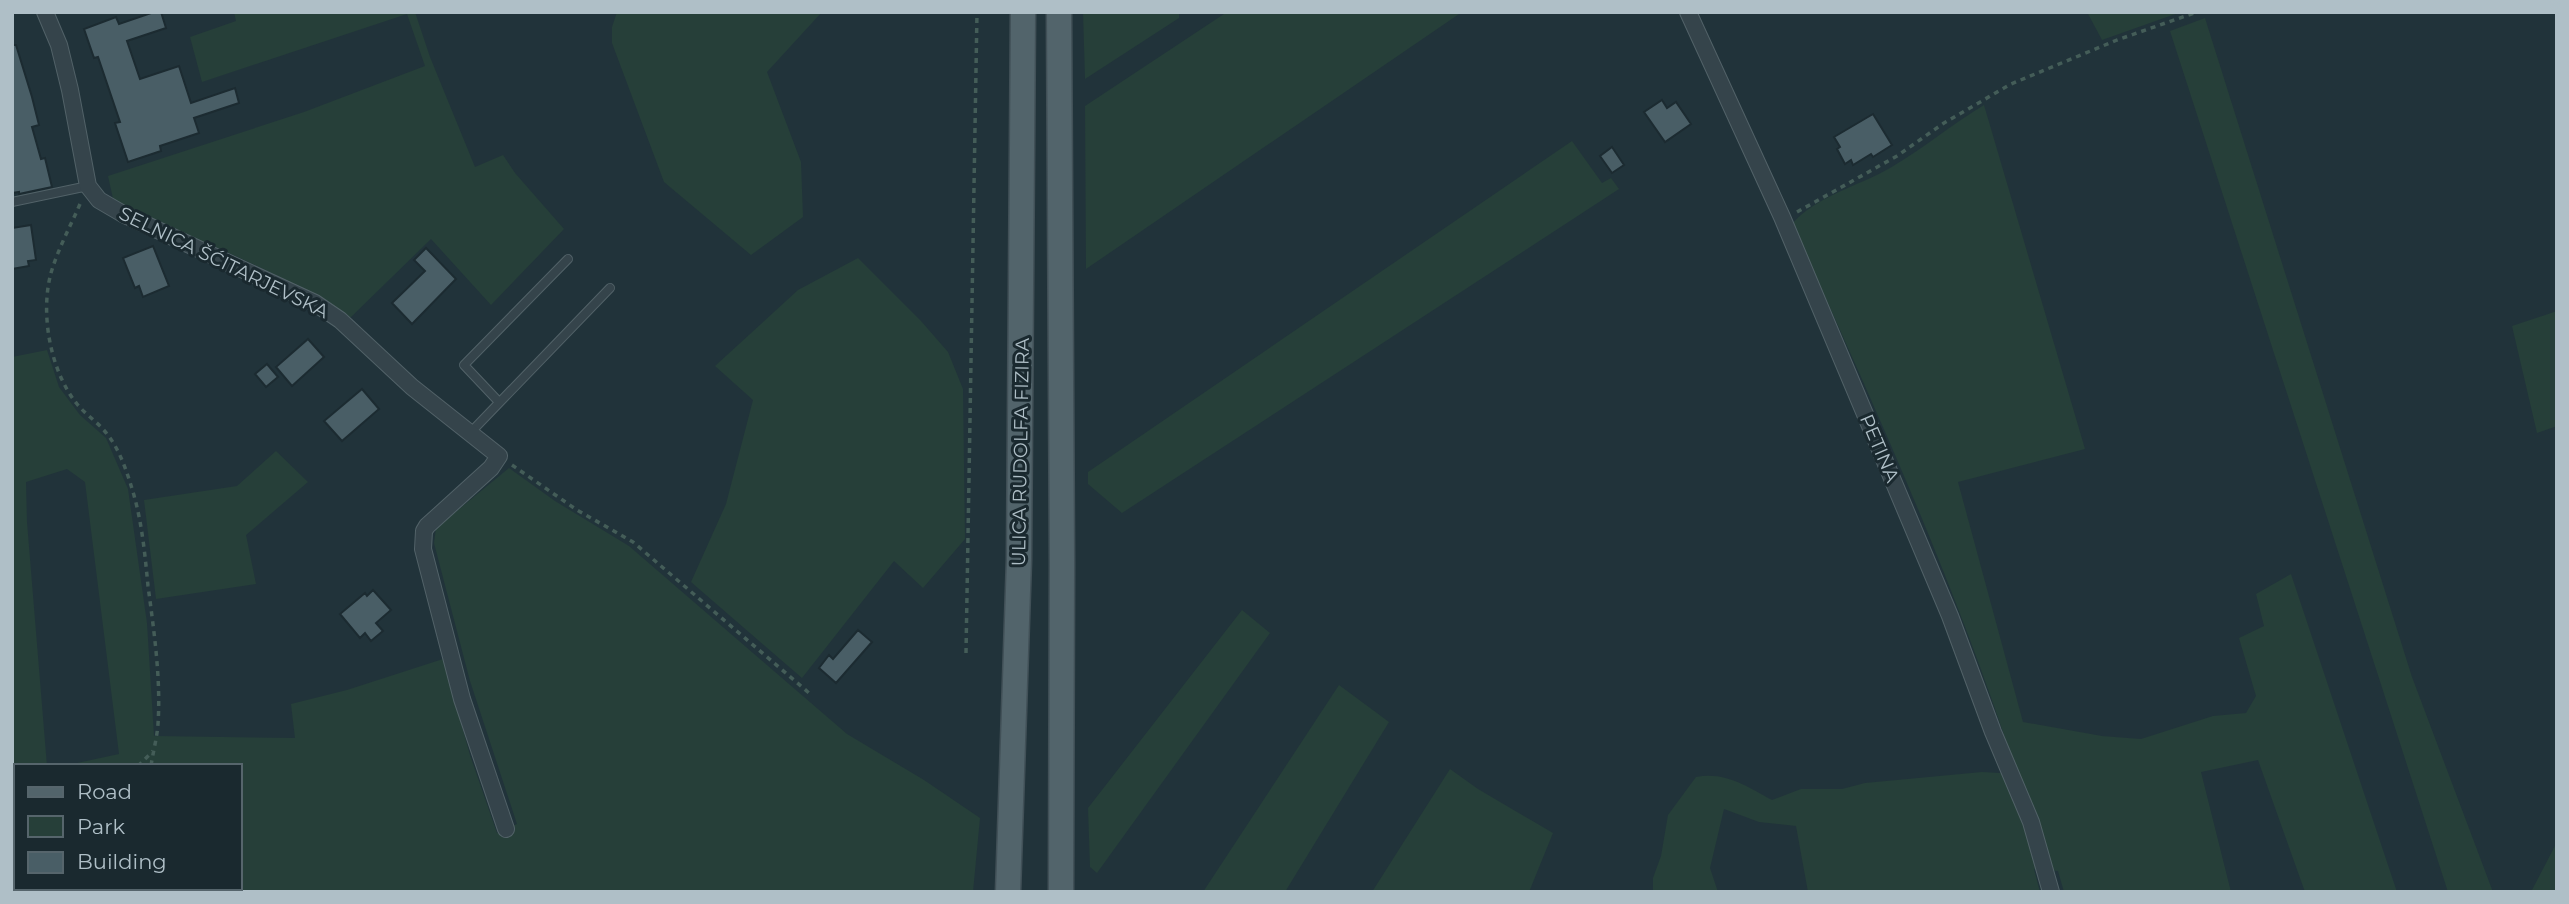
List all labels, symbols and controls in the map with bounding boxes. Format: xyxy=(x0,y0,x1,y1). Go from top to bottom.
street label: SELNICA ŠĆITARJEVSKA xyxy=(115,202,333,323)
street label: ULICA RUDOLFA FIZIRA xyxy=(1007,337,1034,566)
street label: PETINA xyxy=(1855,411,1904,486)
legend xyxy=(14,764,242,890)
text: Road xyxy=(77,779,132,804)
text: Park xyxy=(77,814,125,839)
text: Building xyxy=(77,849,167,874)

